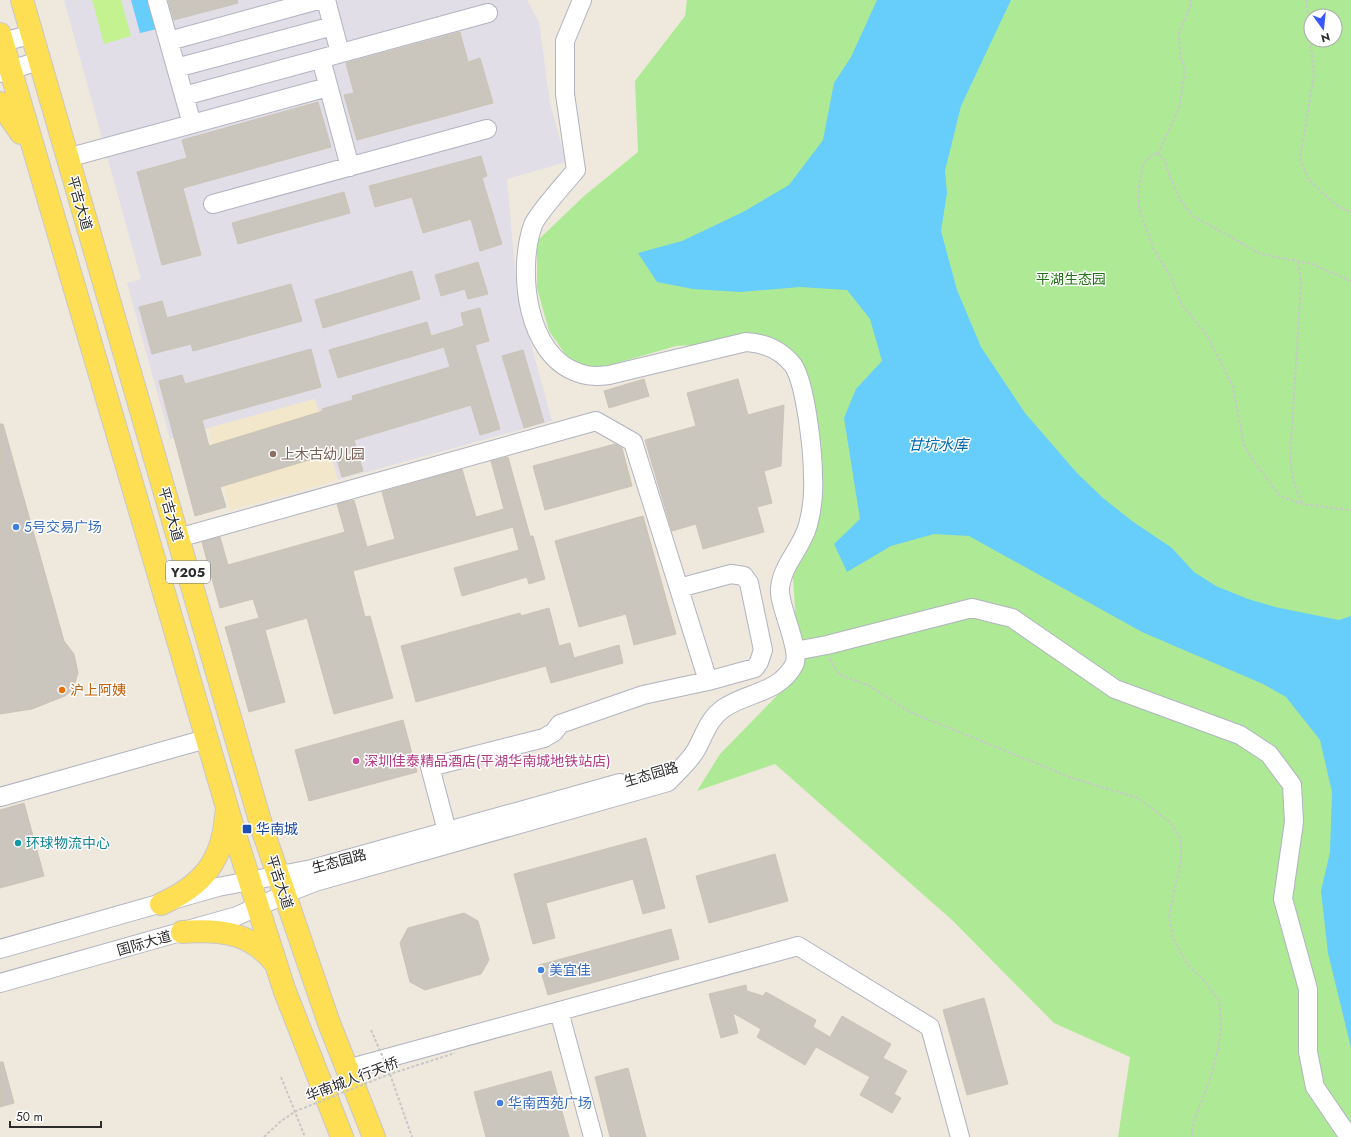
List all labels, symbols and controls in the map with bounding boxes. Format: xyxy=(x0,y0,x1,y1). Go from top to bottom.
north arrow xyxy=(1303,8,1343,48)
text: N xyxy=(1319,29,1332,47)
street label: 平吉大道 xyxy=(63,173,97,233)
park label: 平湖生态园 xyxy=(1036,269,1106,289)
water label: 甘坑水库 xyxy=(908,434,971,456)
place label: 上木古幼儿园 xyxy=(281,444,365,464)
marker: 上木古幼儿园 xyxy=(268,449,278,459)
street label: 平吉大道 xyxy=(154,484,188,544)
place label: 5号交易广场 xyxy=(24,517,102,537)
marker: 5号交易广场 xyxy=(11,522,21,532)
road number: Y205 xyxy=(166,561,210,583)
place label: 沪上阿姨 xyxy=(70,680,126,700)
marker: 沪上阿姨 xyxy=(57,685,67,695)
place label: 深圳佳泰精品酒店(平湖华南城地铁站店) xyxy=(364,751,611,771)
marker: 深圳佳泰精品酒店(平湖华南城地铁站店) xyxy=(351,756,361,766)
street label: 生态园路 xyxy=(621,757,681,791)
place label: 华南城 xyxy=(256,819,298,839)
marker: 华南城 xyxy=(241,823,253,835)
place label: 环球物流中心 xyxy=(26,833,110,853)
marker: 环球物流中心 xyxy=(13,838,23,848)
street label: 生态园路 xyxy=(309,844,369,878)
street label: 平吉大道 xyxy=(262,852,298,912)
street label: 国际大道 xyxy=(114,926,174,960)
place label: 美宜佳 xyxy=(549,960,591,980)
marker: 美宜佳 xyxy=(536,965,546,975)
street label: 华南城人行天桥 xyxy=(303,1052,401,1106)
place label: 华南西苑广场 xyxy=(508,1093,592,1113)
marker: 华南西苑广场 xyxy=(495,1098,505,1108)
scale bar xyxy=(10,1103,101,1129)
text: 50 m xyxy=(16,1108,43,1126)

